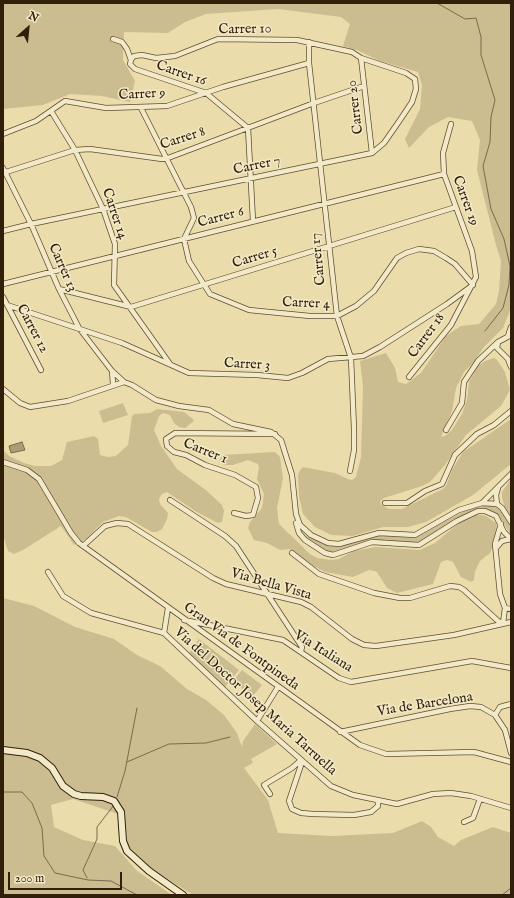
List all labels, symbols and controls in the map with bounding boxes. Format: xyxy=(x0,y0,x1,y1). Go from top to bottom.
north arrow xyxy=(8,8,48,48)
text: N xyxy=(26,9,41,26)
street label: Carrer 10 xyxy=(218,21,272,39)
street label: Carrer 16 xyxy=(154,58,208,90)
street label: Carrer 20 xyxy=(344,79,368,135)
street label: Carrer 9 xyxy=(118,85,166,105)
street label: Carrer 8 xyxy=(158,124,208,154)
street label: Carrer 7 xyxy=(232,153,282,179)
street label: Carrer 19 xyxy=(448,174,482,228)
street label: Carrer 14 xyxy=(97,186,131,242)
street label: Carrer 6 xyxy=(196,204,246,232)
street label: Carrer 17 xyxy=(308,232,330,286)
street label: Carrer 13 xyxy=(44,241,80,295)
street label: Carrer 5 xyxy=(231,243,279,273)
street label: Carrer 4 xyxy=(282,295,330,313)
street label: Carrer 12 xyxy=(12,302,52,356)
street label: Carrer 18 xyxy=(405,310,449,362)
street label: Carrer 3 xyxy=(223,355,271,375)
street label: Carrer 1 xyxy=(180,436,230,468)
street label: Via Bella Vista xyxy=(229,565,313,605)
street label: Gran Via de Fontpineda xyxy=(180,599,302,695)
street label: Via del Doctor Josep Maria Tarruella xyxy=(170,624,340,780)
street label: Via Italiana xyxy=(291,627,355,677)
street label: Via de Barcelona xyxy=(376,689,474,721)
scale bar xyxy=(10,864,124,890)
text: 200 m xyxy=(15,871,44,886)

